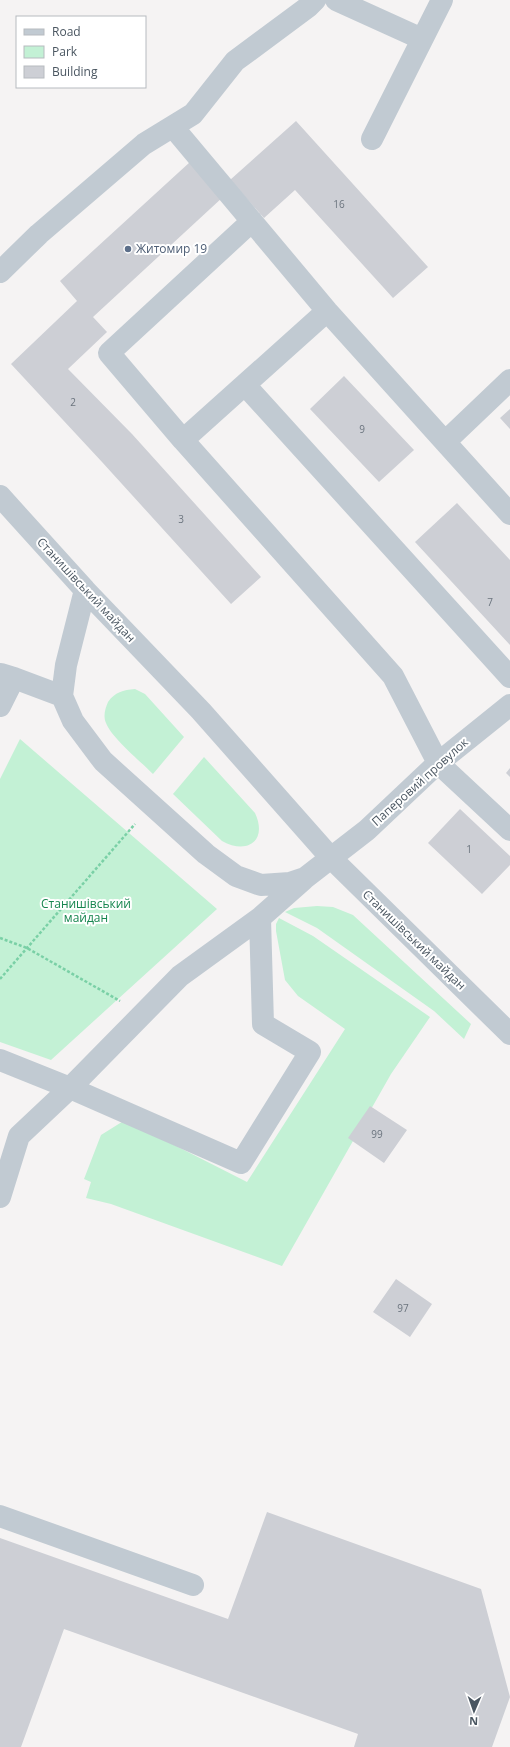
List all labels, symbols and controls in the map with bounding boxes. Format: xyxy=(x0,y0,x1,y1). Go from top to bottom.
legend xyxy=(16,16,146,88)
text: Road xyxy=(52,23,81,40)
text: Park xyxy=(52,43,78,60)
text: Building xyxy=(52,63,98,80)
house number: 16 xyxy=(333,197,345,211)
place label: Житомир 19 xyxy=(136,240,207,257)
marker: Житомир 19 xyxy=(123,244,133,254)
house number: 2 xyxy=(70,395,76,409)
house number: 9 xyxy=(359,422,365,436)
house number: 3 xyxy=(178,512,184,526)
street label: Станишівський майдан xyxy=(33,534,139,646)
house number: 7 xyxy=(487,595,493,609)
street label: Паперовий провулок xyxy=(368,733,472,830)
house number: 1 xyxy=(466,842,472,856)
street label: Станишівський майдан xyxy=(359,886,470,993)
park label: Станишівський майдан xyxy=(41,895,131,926)
house number: 99 xyxy=(371,1127,383,1141)
house number: 97 xyxy=(397,1301,409,1315)
north arrow xyxy=(454,1691,494,1731)
text: N xyxy=(469,1714,478,1729)

